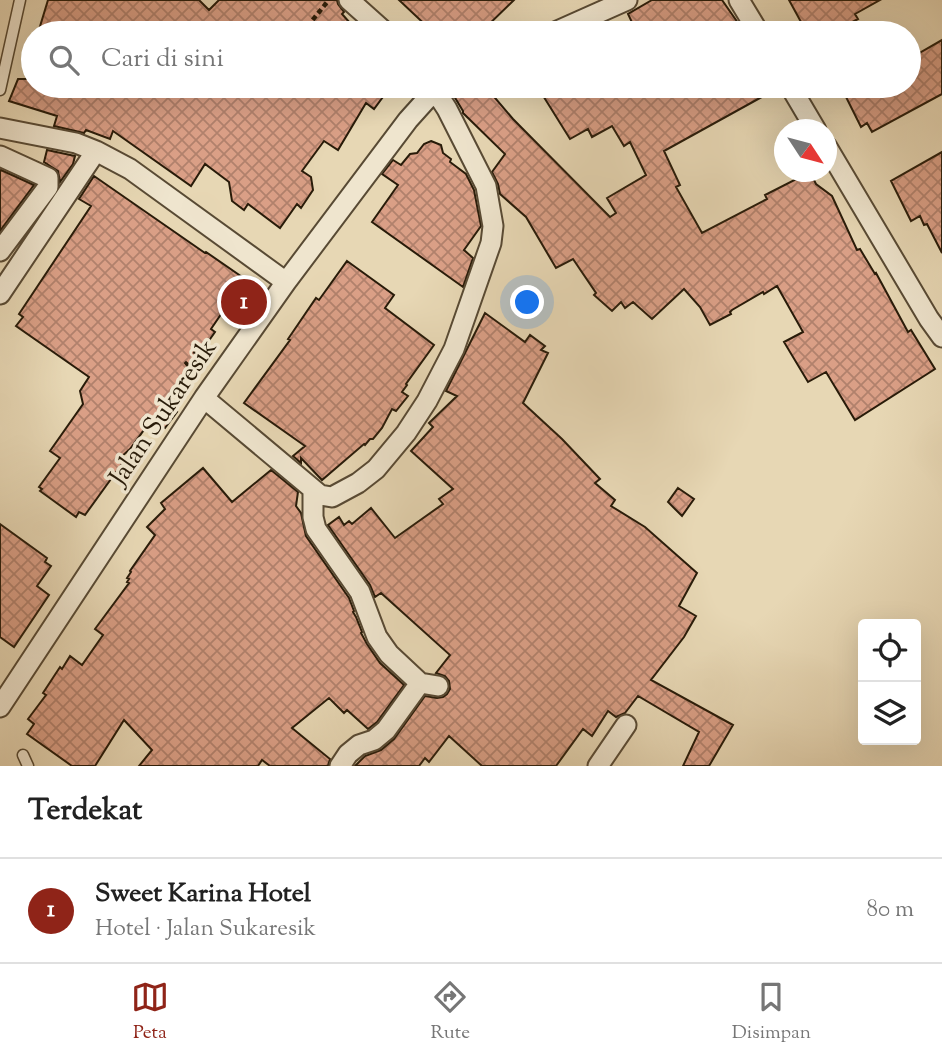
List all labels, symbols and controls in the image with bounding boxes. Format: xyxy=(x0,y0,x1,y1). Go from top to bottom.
search box xyxy=(21,21,921,98)
icon: search xyxy=(45,41,83,79)
text: Cari di sini xyxy=(101,41,224,78)
north arrow xyxy=(774,119,837,182)
pin: 1 xyxy=(221,276,267,328)
your location xyxy=(510,285,544,319)
street label: Jalan Sukaresik xyxy=(100,332,227,495)
map controls xyxy=(858,619,921,745)
button: locate xyxy=(858,619,921,682)
button: layers xyxy=(858,682,921,745)
text: Terdekat xyxy=(28,790,142,833)
text: Sweet Karina Hotel xyxy=(95,876,311,913)
text: 1 xyxy=(47,894,55,927)
text: 80 m xyxy=(866,894,914,927)
text: Hotel · Jalan Sukaresik xyxy=(95,913,316,946)
tab: Peta xyxy=(131,978,169,1047)
tab: Rute xyxy=(431,978,470,1047)
tab: Disimpan xyxy=(732,978,811,1047)

